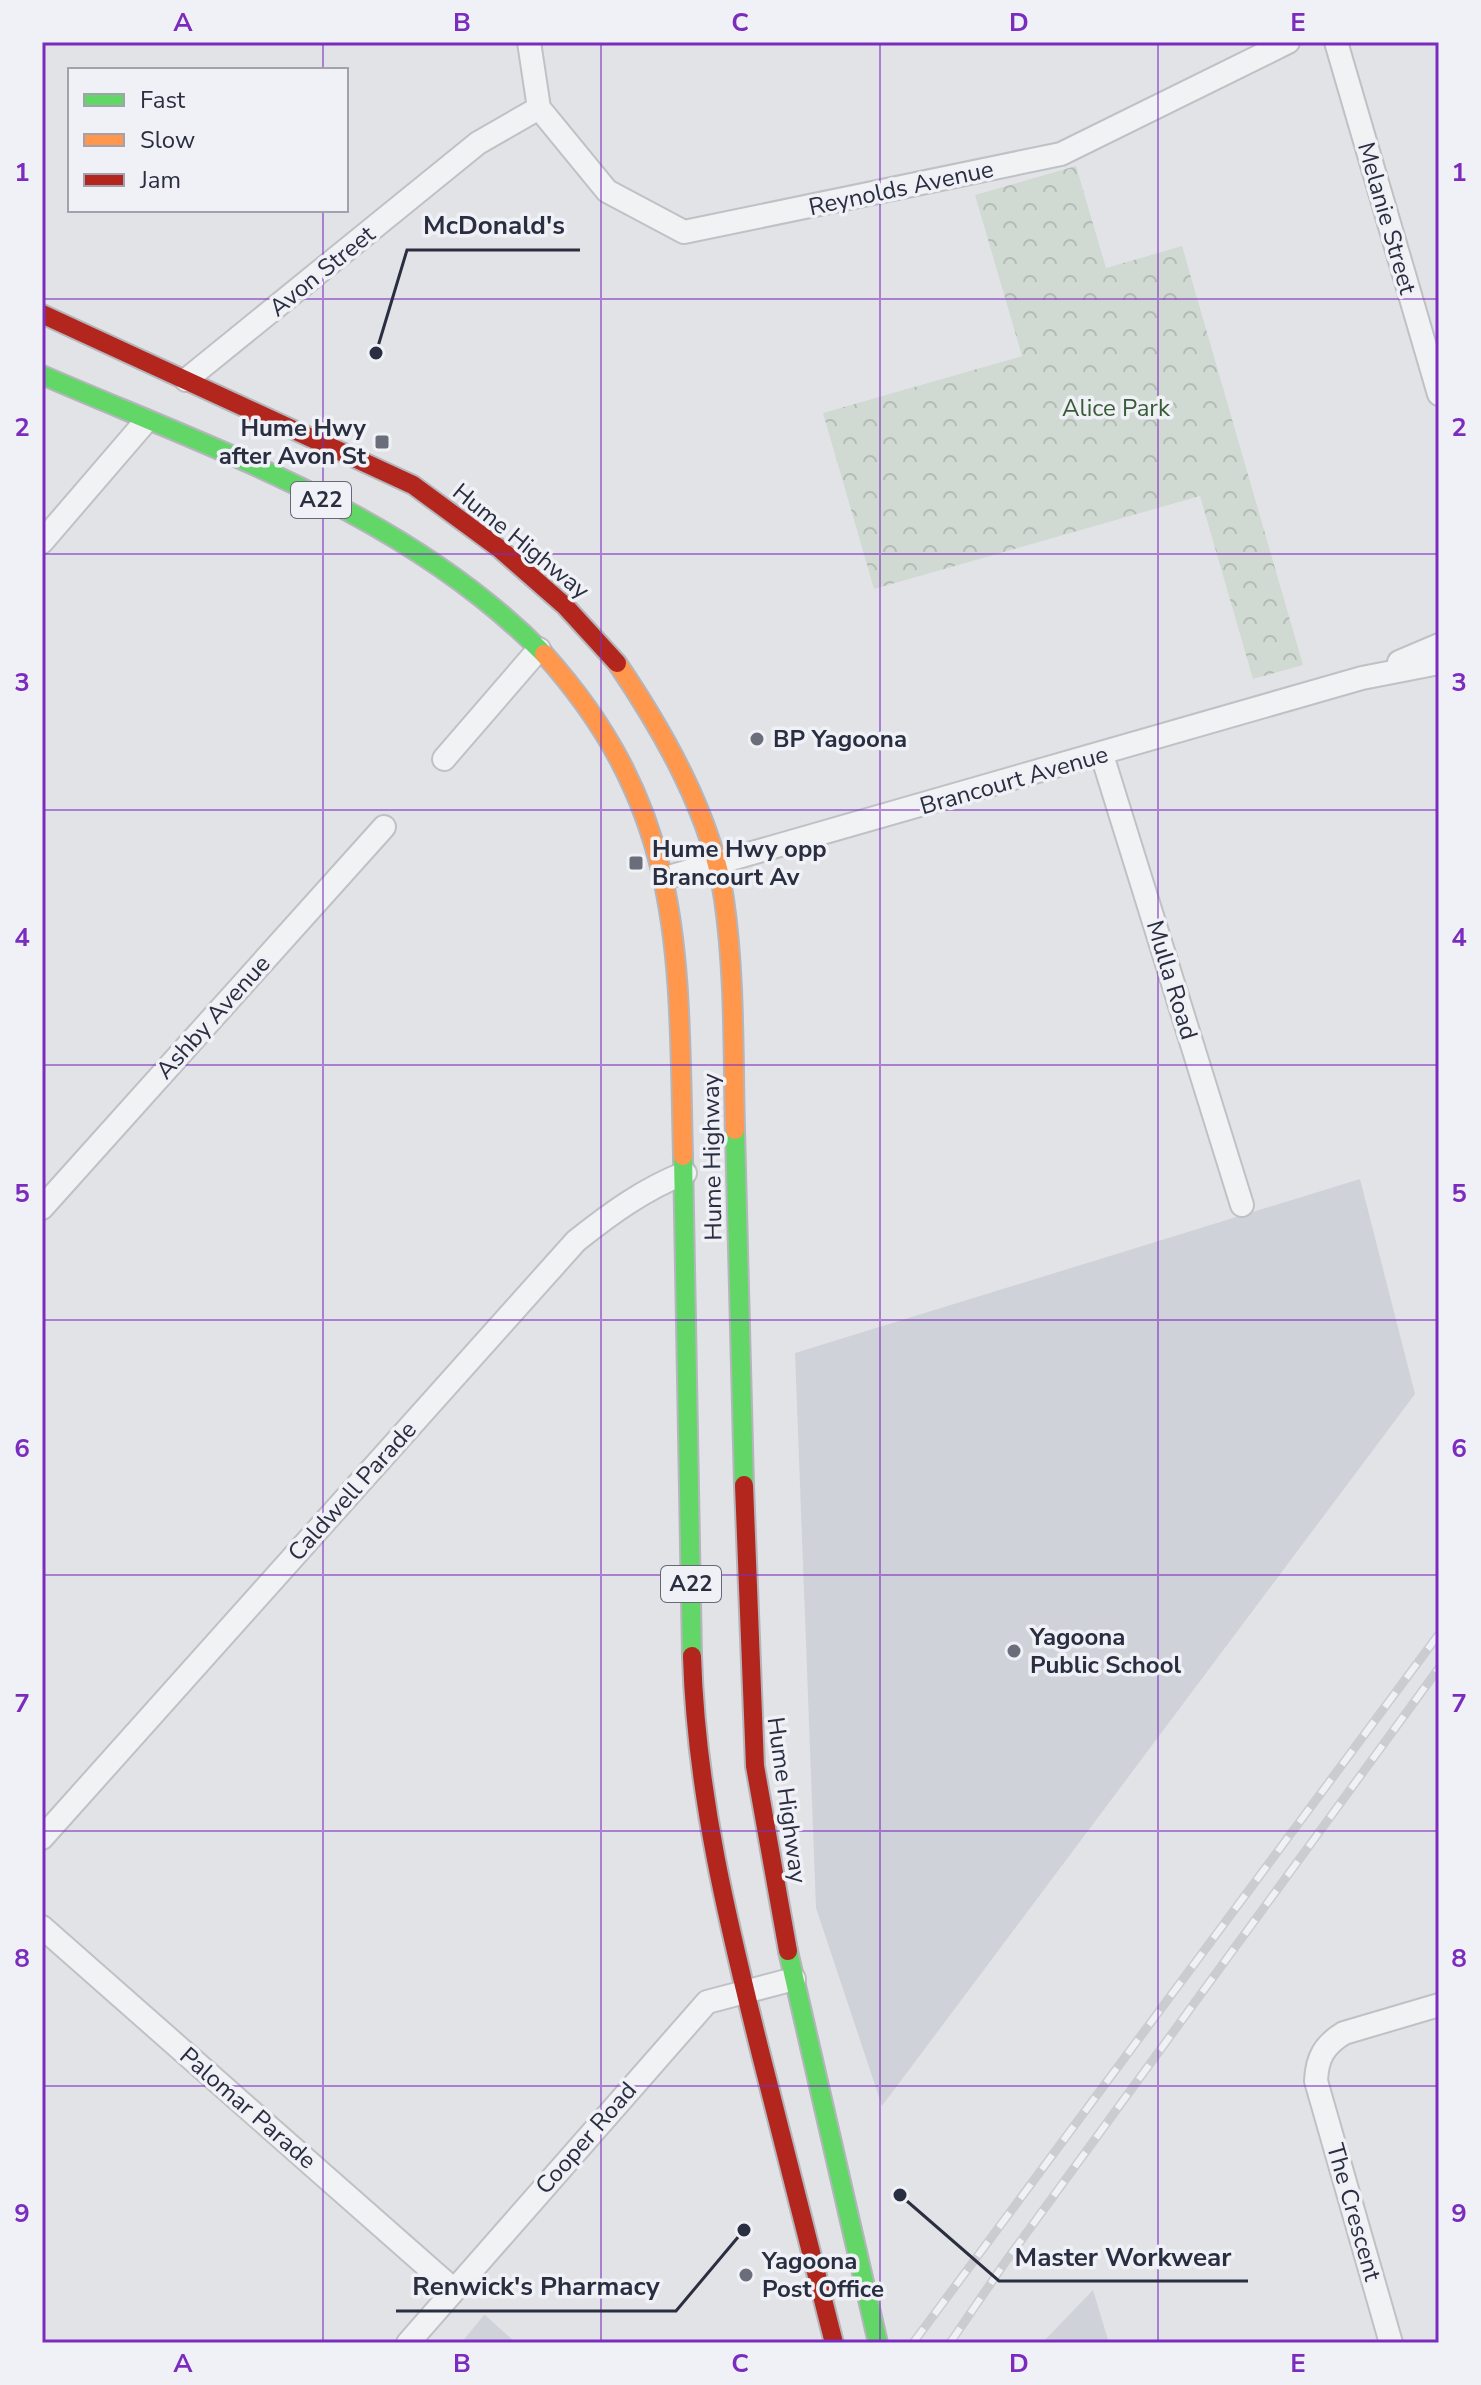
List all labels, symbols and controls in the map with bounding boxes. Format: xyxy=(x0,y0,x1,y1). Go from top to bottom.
text: A xyxy=(173,5,193,40)
text: B xyxy=(453,5,471,40)
text: C xyxy=(731,5,749,40)
text: D xyxy=(1009,5,1029,40)
text: E xyxy=(1290,5,1306,40)
legend xyxy=(68,68,348,212)
text: Fast xyxy=(140,84,186,116)
text: Slow xyxy=(140,124,195,156)
street label: Melanie Street xyxy=(1350,138,1424,298)
street label: Reynolds Avenue xyxy=(806,153,996,223)
text: 1 xyxy=(14,155,30,190)
text: 1 xyxy=(1451,155,1467,190)
text: Jam xyxy=(139,164,181,196)
callout: McDonald's xyxy=(407,200,580,250)
text: McDonald's xyxy=(423,208,565,243)
street label: Avon Street xyxy=(262,218,382,324)
park label: Alice Park xyxy=(1062,392,1171,424)
text: 2 xyxy=(14,410,30,445)
text: 2 xyxy=(1451,410,1467,445)
place label: Hume Hwy after Avon St xyxy=(219,412,367,472)
marker: Hume Hwy after Avon St xyxy=(373,433,391,451)
street label: Hume Highway xyxy=(446,476,597,607)
road number: A22 xyxy=(291,482,351,518)
text: 3 xyxy=(14,665,30,700)
text: 3 xyxy=(1451,665,1467,700)
place label: BP Yagoona xyxy=(773,723,907,755)
marker: BP Yagoona xyxy=(748,730,766,748)
street label: Brancourt Avenue xyxy=(916,738,1112,822)
place label: Hume Hwy opp Brancourt Av xyxy=(652,833,827,893)
marker: Hume Hwy opp Brancourt Av xyxy=(627,854,645,872)
street label: Mulla Road xyxy=(1139,917,1205,1043)
text: 4 xyxy=(14,920,30,955)
text: 4 xyxy=(1451,920,1467,955)
street label: Ashby Avenue xyxy=(149,948,277,1086)
street label: Hume Highway xyxy=(695,1072,729,1241)
text: 5 xyxy=(14,1176,30,1211)
text: 5 xyxy=(1451,1176,1467,1211)
street label: Caldwell Parade xyxy=(281,1414,423,1568)
text: 6 xyxy=(14,1431,30,1466)
text: 6 xyxy=(1451,1431,1467,1466)
road number: A22 xyxy=(661,1566,721,1602)
place label: Yagoona Public School xyxy=(1029,1621,1181,1681)
marker: Yagoona Public School xyxy=(1005,1642,1023,1660)
text: 7 xyxy=(14,1686,30,1721)
text: 7 xyxy=(1451,1686,1467,1721)
street label: Hume Highway xyxy=(759,1715,815,1886)
text: 8 xyxy=(14,1941,30,1976)
text: 8 xyxy=(1451,1941,1467,1976)
street label: Palomar Parade xyxy=(173,2040,323,2176)
street label: Cooper Road xyxy=(528,2075,644,2201)
street label: The Crescent xyxy=(1319,2140,1389,2285)
text: 9 xyxy=(14,2196,30,2231)
text: 9 xyxy=(1451,2196,1467,2231)
callout: Master Workwear xyxy=(999,2231,1248,2281)
text: Master Workwear xyxy=(1015,2240,1232,2275)
place label: Yagoona Post Office xyxy=(761,2245,884,2305)
callout: Renwick's Pharmacy xyxy=(396,2261,676,2311)
marker: Yagoona Post Office xyxy=(737,2266,755,2284)
text: Renwick's Pharmacy xyxy=(412,2269,660,2304)
text: A xyxy=(173,2346,193,2381)
text: B xyxy=(453,2346,471,2381)
text: C xyxy=(731,2346,749,2381)
text: D xyxy=(1009,2346,1029,2381)
text: E xyxy=(1290,2346,1306,2381)

